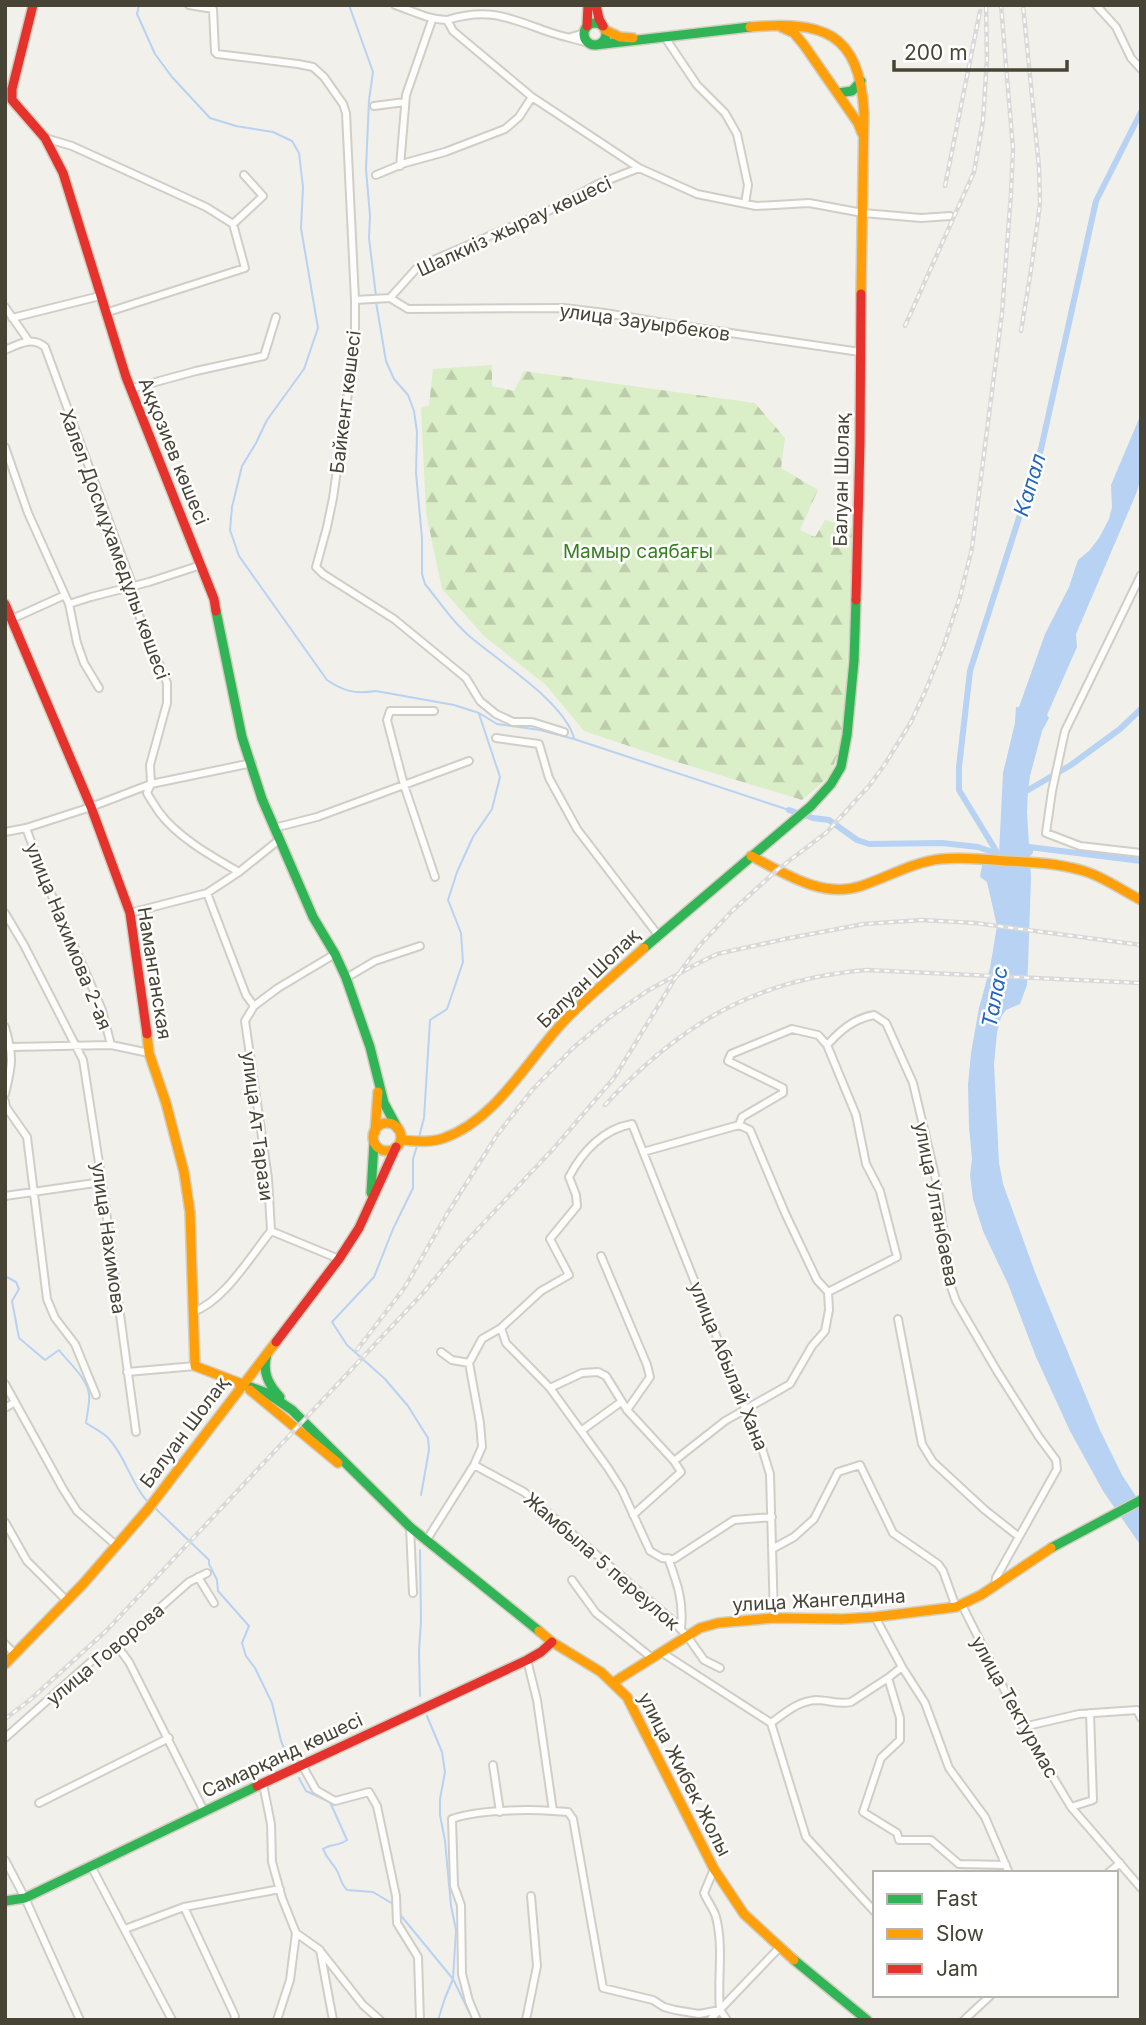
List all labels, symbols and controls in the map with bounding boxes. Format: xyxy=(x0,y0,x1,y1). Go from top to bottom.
scale bar xyxy=(894,28,1067,72)
text: 200 m xyxy=(904,40,968,65)
street label: Шалкиіз жырау көшесі xyxy=(413,171,615,282)
street label: улица Зауырбеков xyxy=(558,299,732,346)
street label: Байкент көшесі xyxy=(325,329,366,475)
street label: Аққозиев көшесі xyxy=(134,374,214,528)
street label: Халел Досмұхамедұлы көшесі xyxy=(55,406,174,683)
street label: Балуан Шолақ xyxy=(829,413,854,547)
water label: Капал xyxy=(1008,450,1051,519)
park label: Мамыр саябағы xyxy=(563,540,713,563)
street label: улица Нахимова 2-ая xyxy=(20,839,117,1033)
street label: Наманганская xyxy=(133,905,176,1041)
street label: Балуан Шолақ xyxy=(532,924,645,1033)
water label: Талас xyxy=(976,964,1013,1030)
street label: улица Ат Тарази xyxy=(237,1050,278,1202)
street label: улица Ултанбаева xyxy=(909,1120,964,1288)
street label: улица Нахимова xyxy=(86,1161,131,1316)
street label: улица Абылай Хана xyxy=(684,1278,773,1454)
street label: Балуан Шолақ xyxy=(135,1372,234,1492)
street label: Жамбыла 5 переулок xyxy=(519,1488,685,1636)
street label: улица Жангелдина xyxy=(732,1584,906,1617)
street label: улица Говорова xyxy=(42,1598,169,1710)
street label: улица Тектурмас xyxy=(966,1632,1063,1782)
street label: улица Жибек Жолы xyxy=(633,1688,736,1860)
street label: Самарқанд көшесі xyxy=(198,1708,366,1803)
legend xyxy=(873,1871,1118,1997)
text: Fast xyxy=(936,1886,978,1911)
text: Slow xyxy=(936,1921,984,1946)
text: Jam xyxy=(936,1956,978,1981)

